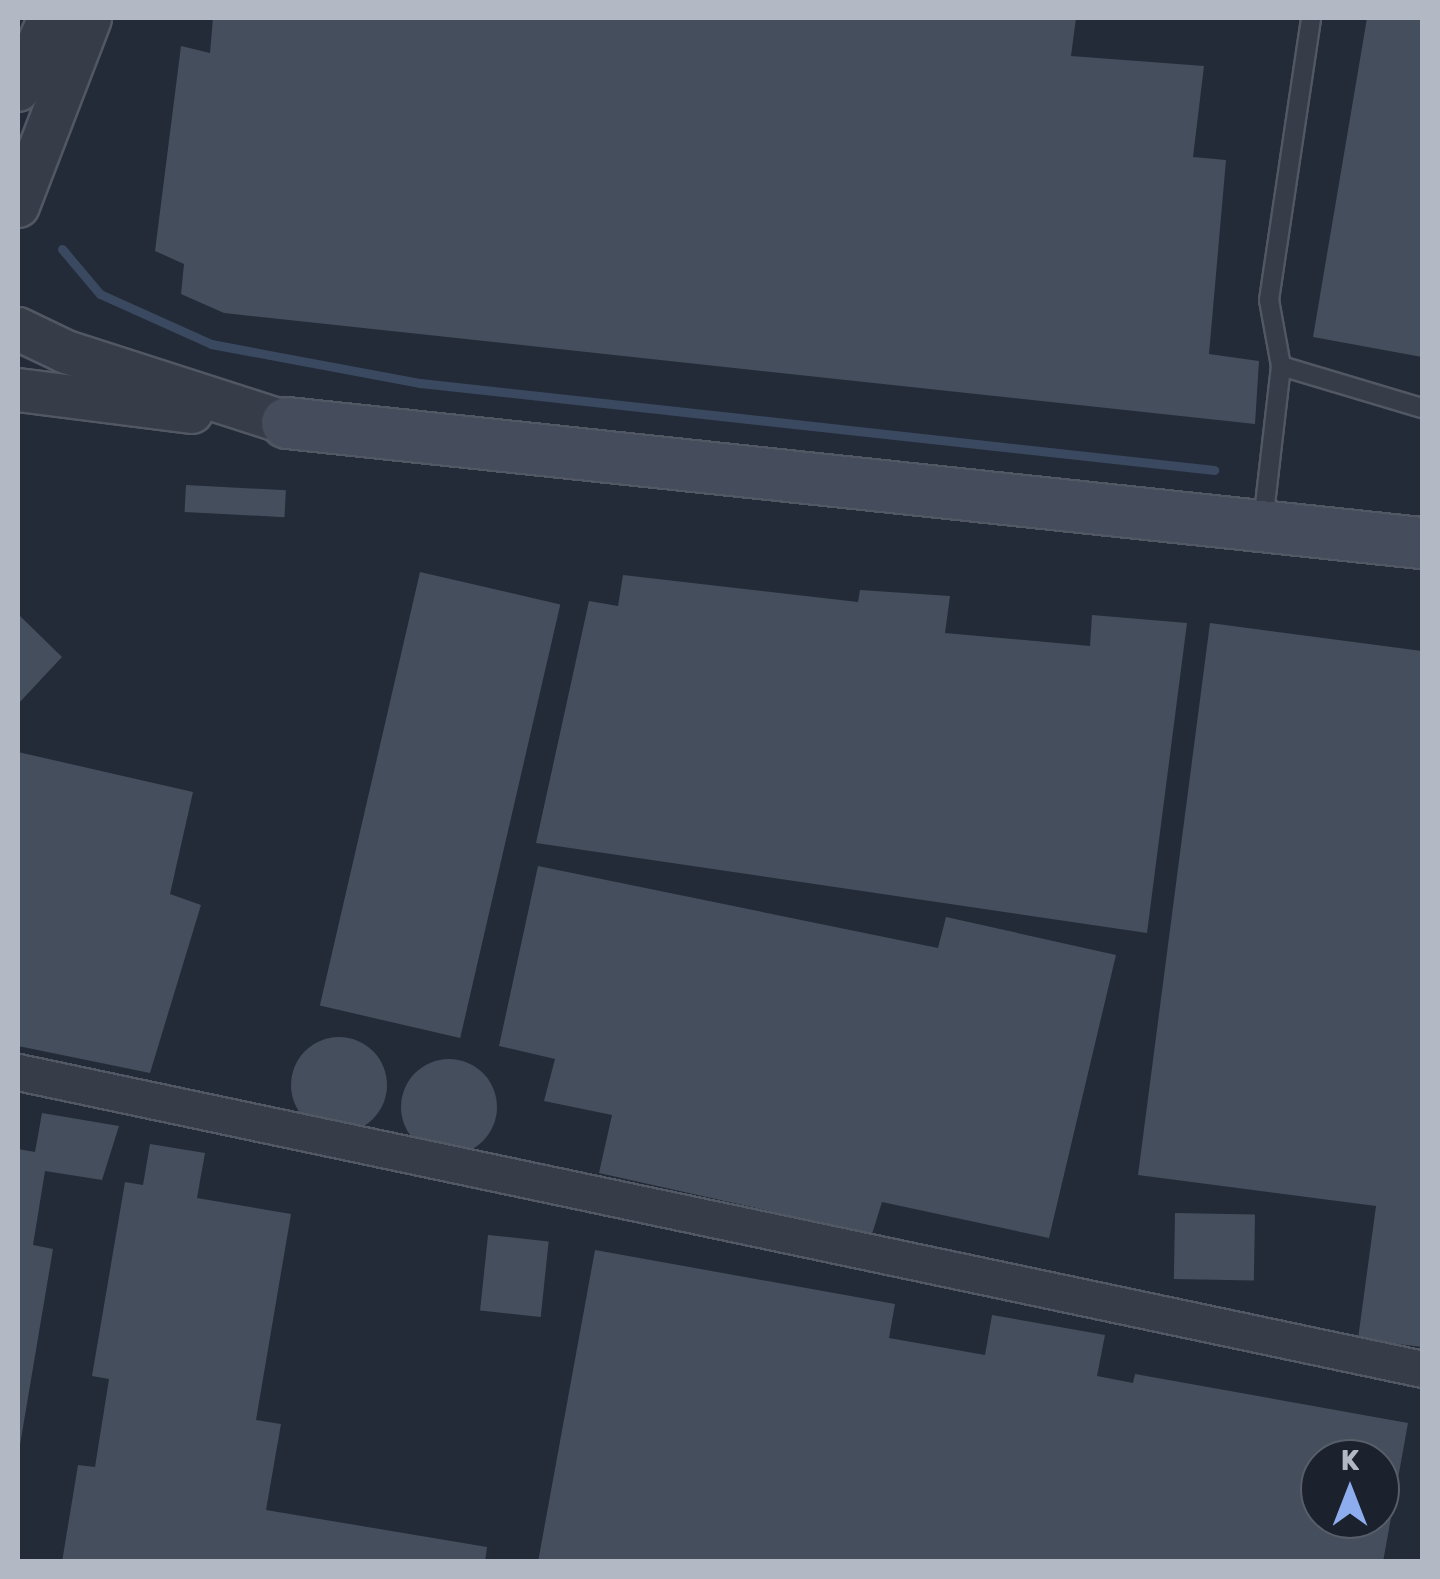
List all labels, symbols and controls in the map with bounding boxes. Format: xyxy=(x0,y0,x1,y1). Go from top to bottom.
north arrow xyxy=(1300,1439,1400,1539)
text: K xyxy=(1341,1444,1359,1477)

